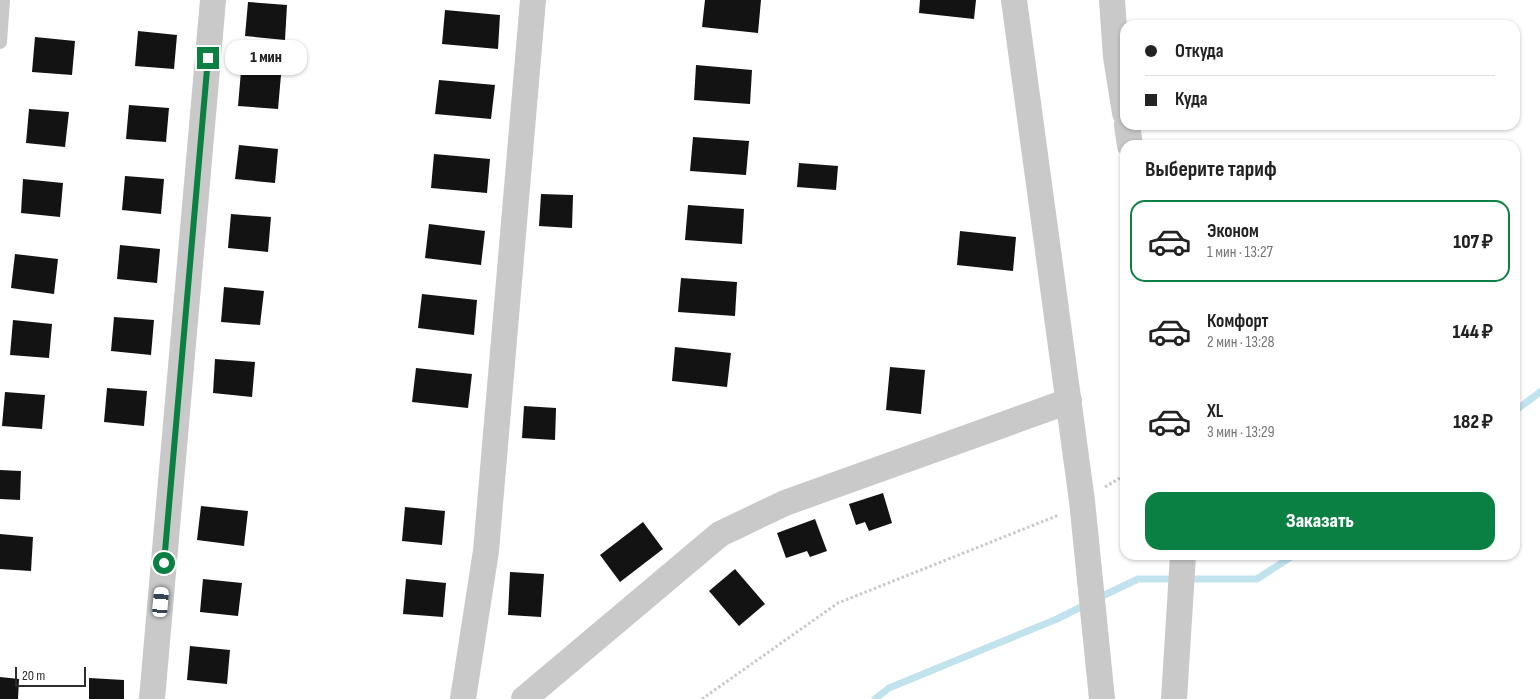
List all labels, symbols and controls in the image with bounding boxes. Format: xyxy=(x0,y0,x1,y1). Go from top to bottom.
callout: 1 мин xyxy=(226,40,308,76)
text: Откуда xyxy=(1175,40,1224,63)
route end xyxy=(197,47,219,69)
text: 1 мин xyxy=(250,48,282,67)
text: Куда xyxy=(1175,88,1208,111)
text: Выберите тариф xyxy=(1145,156,1277,183)
icon: car xyxy=(1147,219,1192,264)
text: Эконом xyxy=(1207,220,1259,243)
text: 107 ₽ xyxy=(1453,231,1493,254)
text: 1 мин · 13:27 xyxy=(1207,243,1273,262)
icon: car xyxy=(1147,309,1192,354)
text: Комфорт xyxy=(1207,310,1269,333)
text: 144 ₽ xyxy=(1452,321,1493,344)
text: 2 мин · 13:28 xyxy=(1207,333,1275,352)
icon: car xyxy=(1147,399,1192,444)
text: XL xyxy=(1207,400,1223,423)
text: 182 ₽ xyxy=(1453,411,1493,434)
text: 3 мин · 13:29 xyxy=(1207,423,1275,442)
button: Заказать xyxy=(1145,492,1495,550)
route start xyxy=(153,552,175,574)
car xyxy=(152,586,169,618)
scale bar xyxy=(15,664,86,687)
text: 20 m xyxy=(22,667,45,684)

